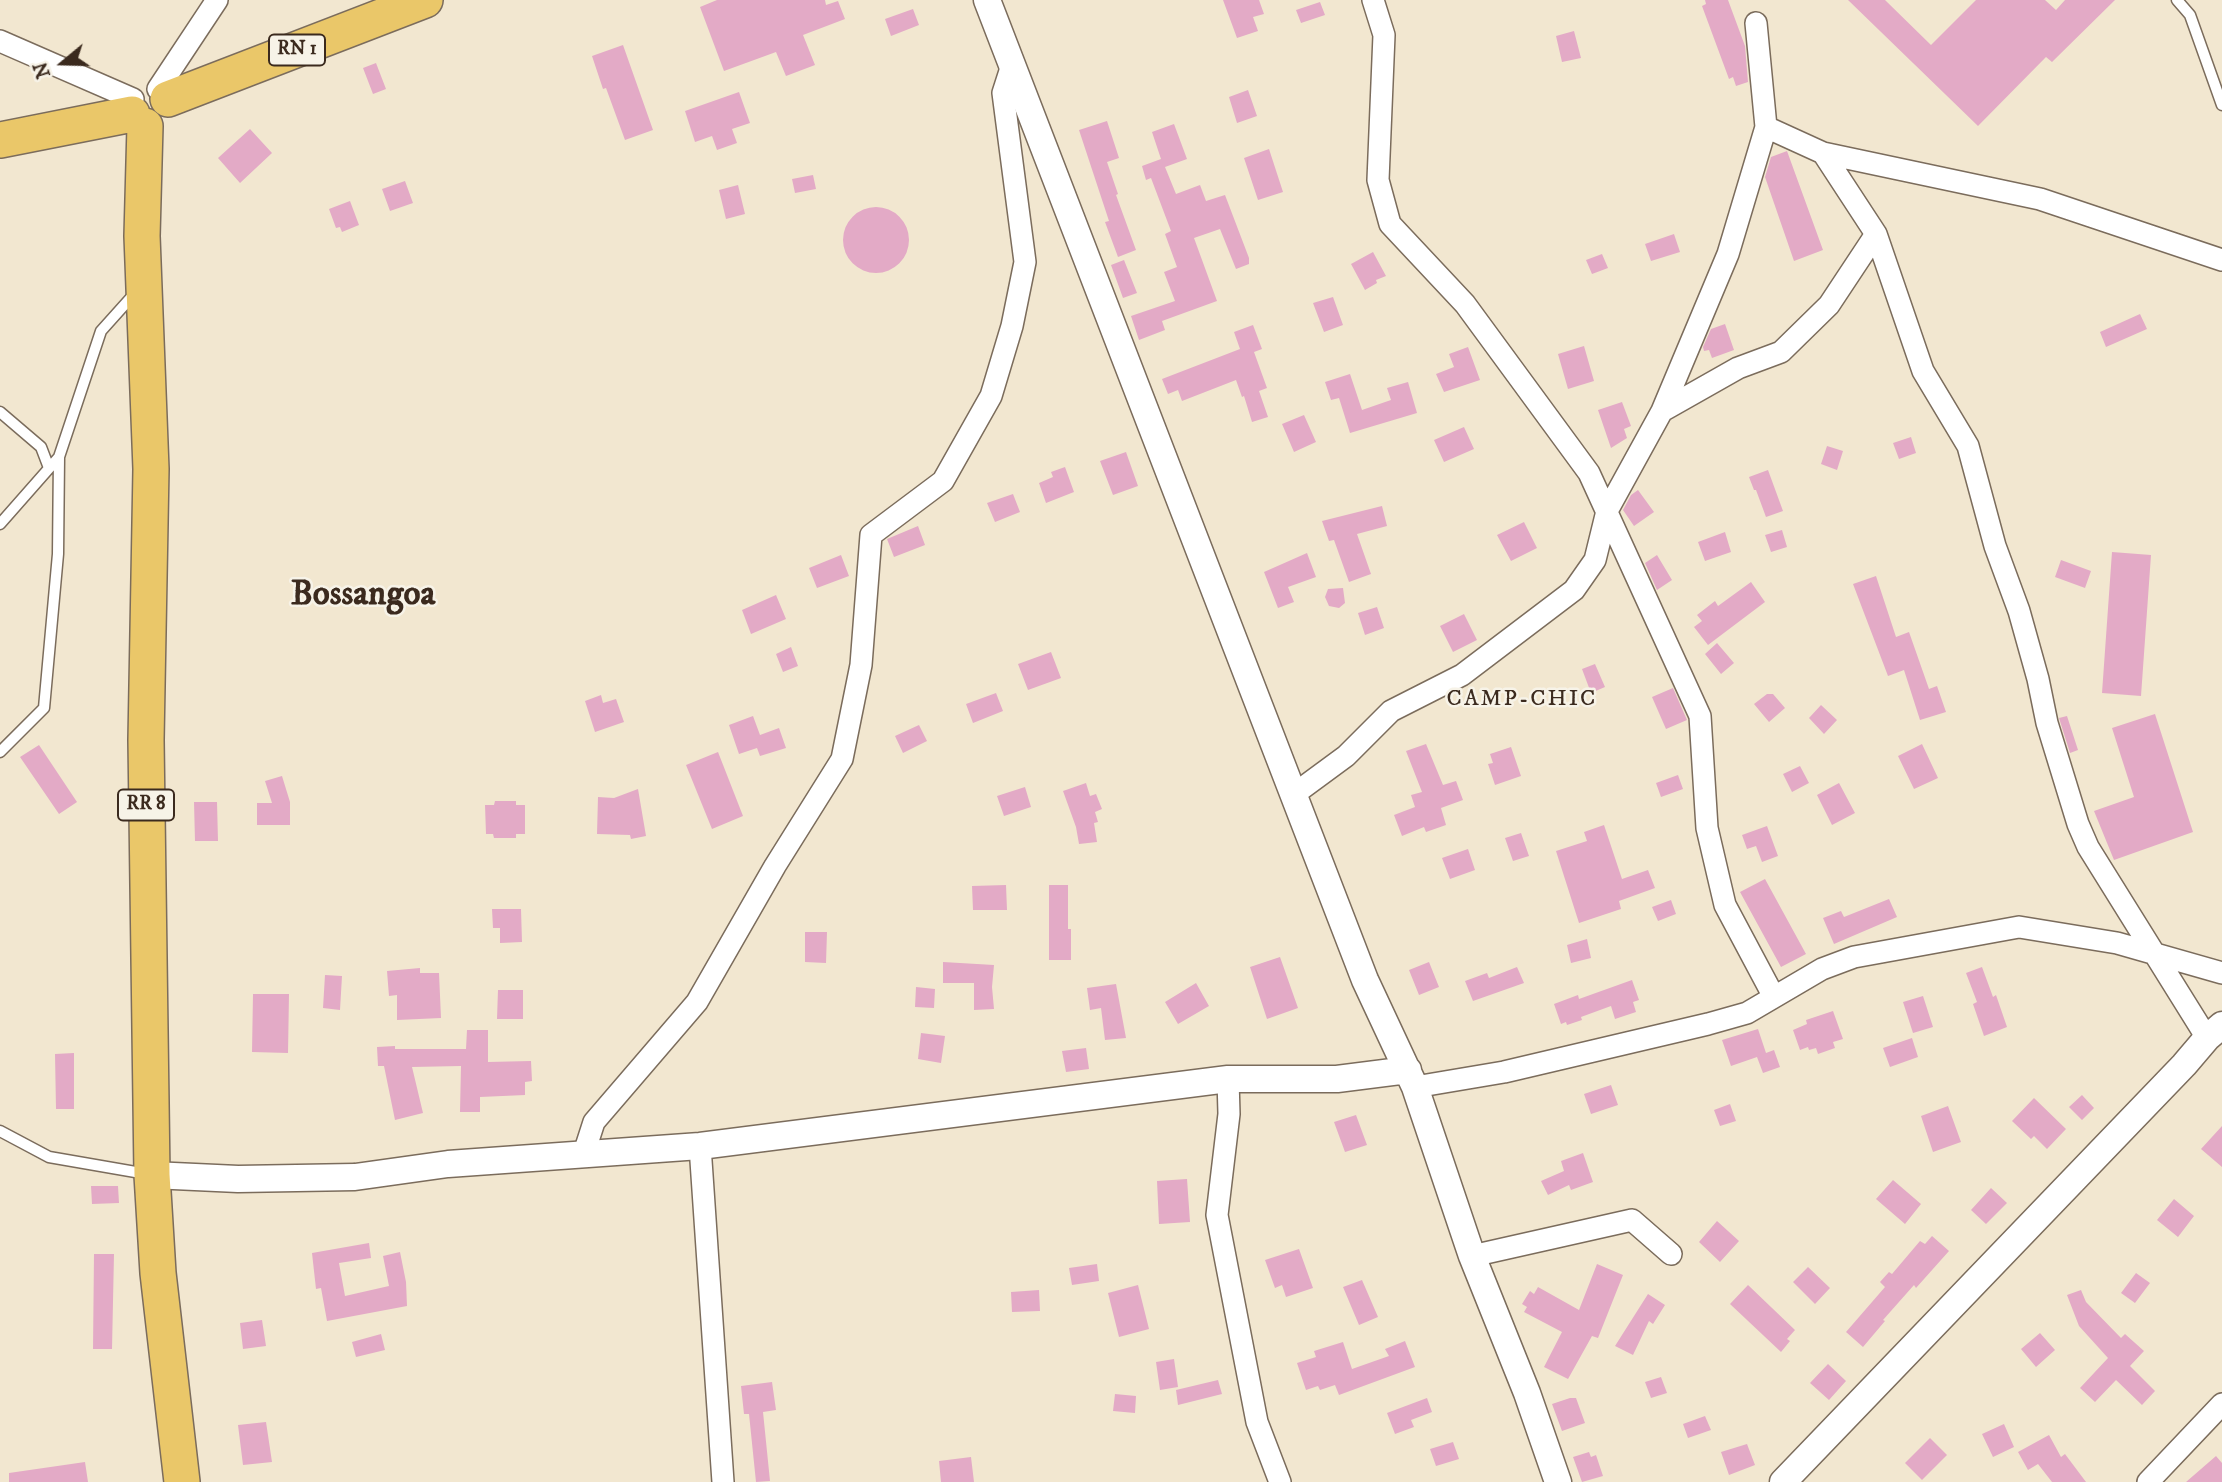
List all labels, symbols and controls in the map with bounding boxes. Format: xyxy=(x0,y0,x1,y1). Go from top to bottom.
north arrow xyxy=(28,28,98,98)
road number: RN 1 xyxy=(269,34,325,66)
text: N xyxy=(29,59,56,81)
district label: Bossangoa xyxy=(291,576,435,618)
district label: CAMP-CHIC xyxy=(1448,686,1596,714)
road number: RR 8 xyxy=(118,790,174,820)

